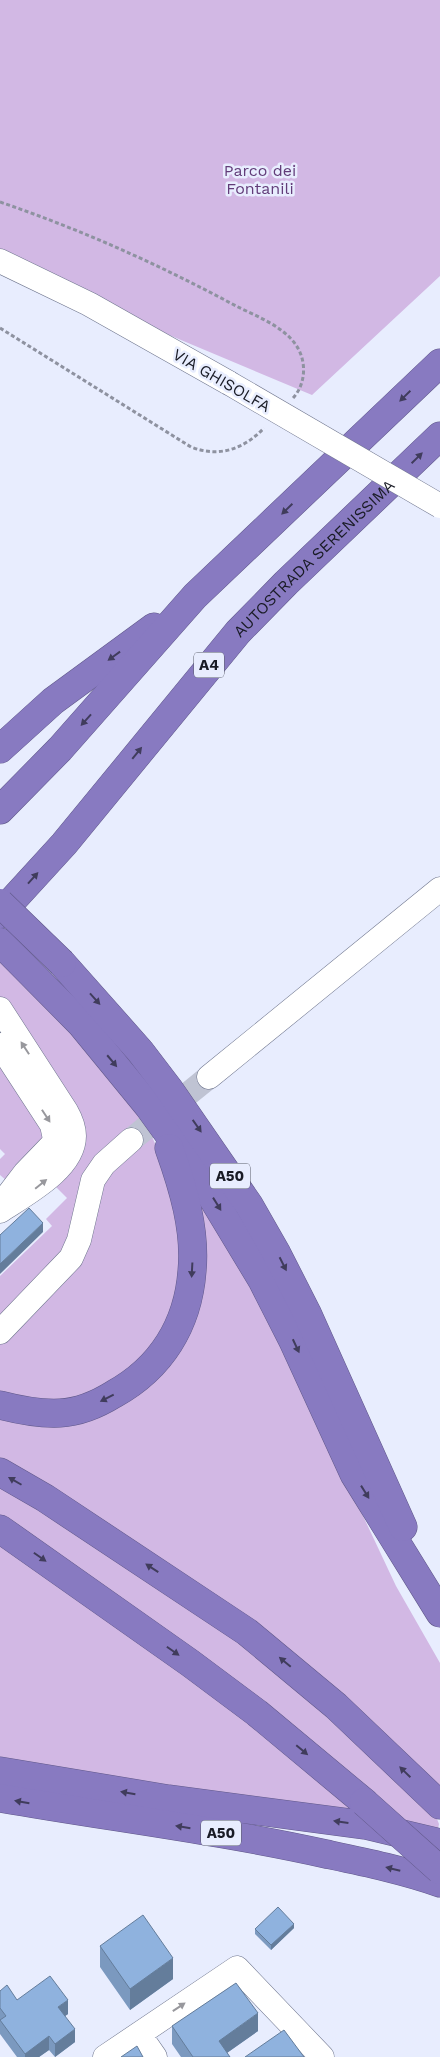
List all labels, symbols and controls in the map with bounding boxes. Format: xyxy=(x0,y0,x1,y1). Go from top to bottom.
park label: Parco dei Fontanili xyxy=(224,161,296,198)
street label: VIA GHISOLFA xyxy=(170,345,274,416)
one-way arrow xyxy=(399,390,411,402)
one-way arrow xyxy=(411,452,423,464)
street label: AUTOSTRADA SERENISSIMA xyxy=(230,475,399,641)
one-way arrow xyxy=(281,503,293,515)
one-way arrow xyxy=(107,651,121,661)
road number: A4 xyxy=(194,652,224,678)
one-way arrow xyxy=(80,714,91,727)
one-way arrow xyxy=(131,747,142,760)
one-way arrow xyxy=(27,873,39,885)
one-way arrow xyxy=(89,993,101,1005)
one-way arrow xyxy=(20,1041,30,1054)
one-way arrow xyxy=(107,1054,118,1067)
one-way arrow xyxy=(41,1109,51,1122)
one-way arrow xyxy=(191,1119,202,1132)
road number: A50 xyxy=(210,1164,250,1188)
one-way arrow xyxy=(34,1178,47,1189)
one-way arrow xyxy=(212,1197,221,1210)
one-way arrow xyxy=(279,1257,287,1271)
one-way arrow xyxy=(187,1262,195,1278)
one-way arrow xyxy=(292,1339,300,1353)
one-way arrow xyxy=(99,1394,114,1402)
one-way arrow xyxy=(9,1477,22,1486)
one-way arrow xyxy=(361,1486,370,1499)
one-way arrow xyxy=(33,1552,47,1562)
one-way arrow xyxy=(146,1564,159,1573)
one-way arrow xyxy=(166,1646,180,1656)
one-way arrow xyxy=(278,1657,291,1668)
one-way arrow xyxy=(295,1744,308,1755)
one-way arrow xyxy=(399,1766,411,1778)
one-way arrow xyxy=(120,1788,136,1796)
one-way arrow xyxy=(14,1797,30,1805)
one-way arrow xyxy=(333,1818,349,1826)
road number: A50 xyxy=(201,1820,241,1846)
one-way arrow xyxy=(174,1823,190,1831)
one-way arrow xyxy=(386,1865,401,1873)
one-way arrow xyxy=(172,2002,186,2012)

